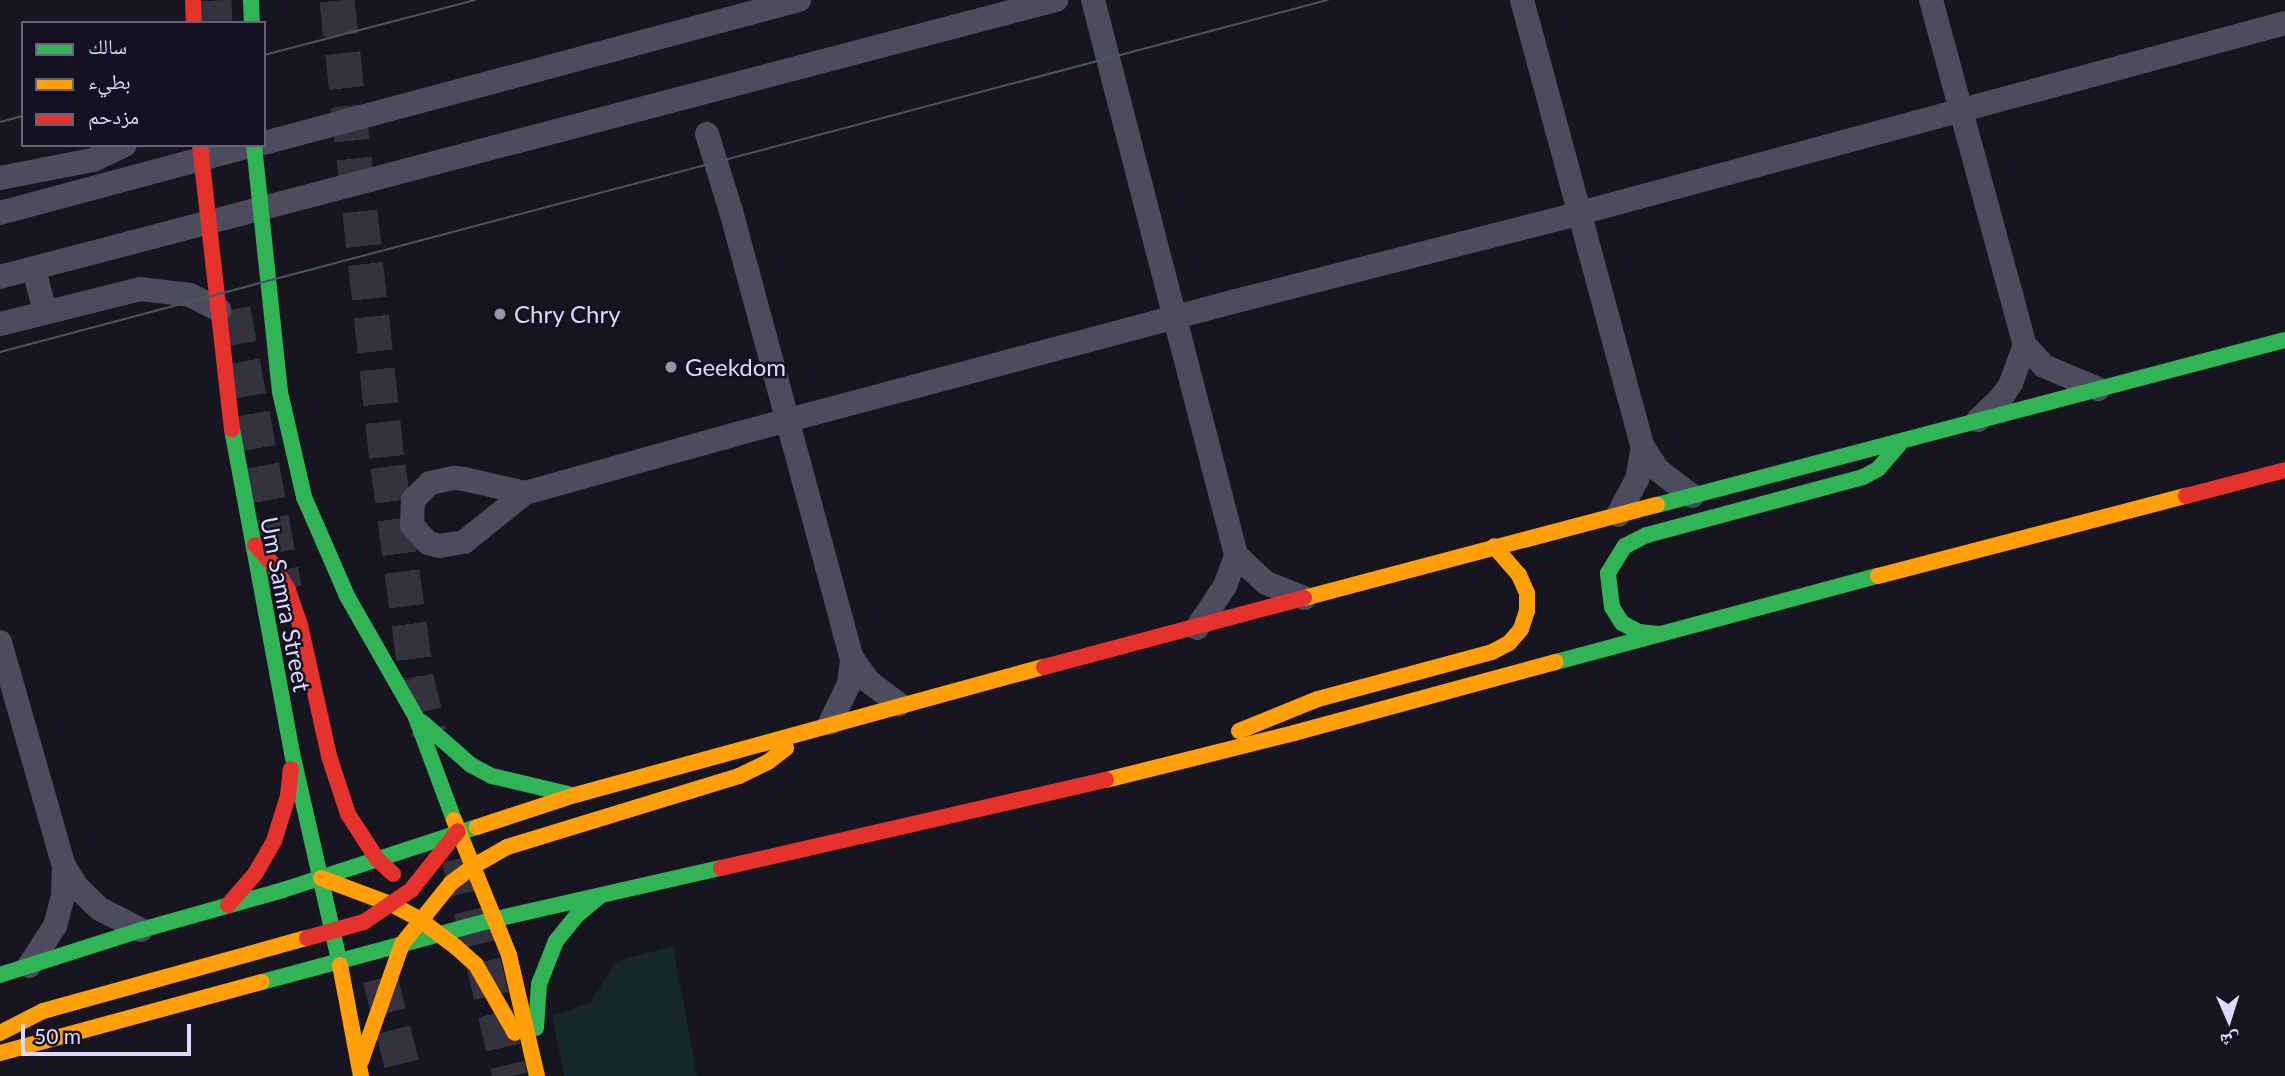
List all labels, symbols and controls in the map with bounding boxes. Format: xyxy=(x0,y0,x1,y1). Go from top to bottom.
legend xyxy=(21,21,266,147)
text: سالك xyxy=(88,33,127,58)
text: بطيء xyxy=(88,68,131,93)
text: مزدحم xyxy=(88,103,139,128)
place label: Chry Chry xyxy=(514,300,621,328)
marker: Chry Chry xyxy=(492,306,508,322)
place label: Geekdom xyxy=(685,353,786,381)
marker: Geekdom xyxy=(663,359,679,375)
street label: Um Samra Street xyxy=(255,514,317,694)
north arrow xyxy=(2194,985,2264,1055)
scale bar xyxy=(24,1010,194,1054)
text: 50 m xyxy=(34,1023,81,1048)
text: ش xyxy=(2219,1029,2241,1053)

